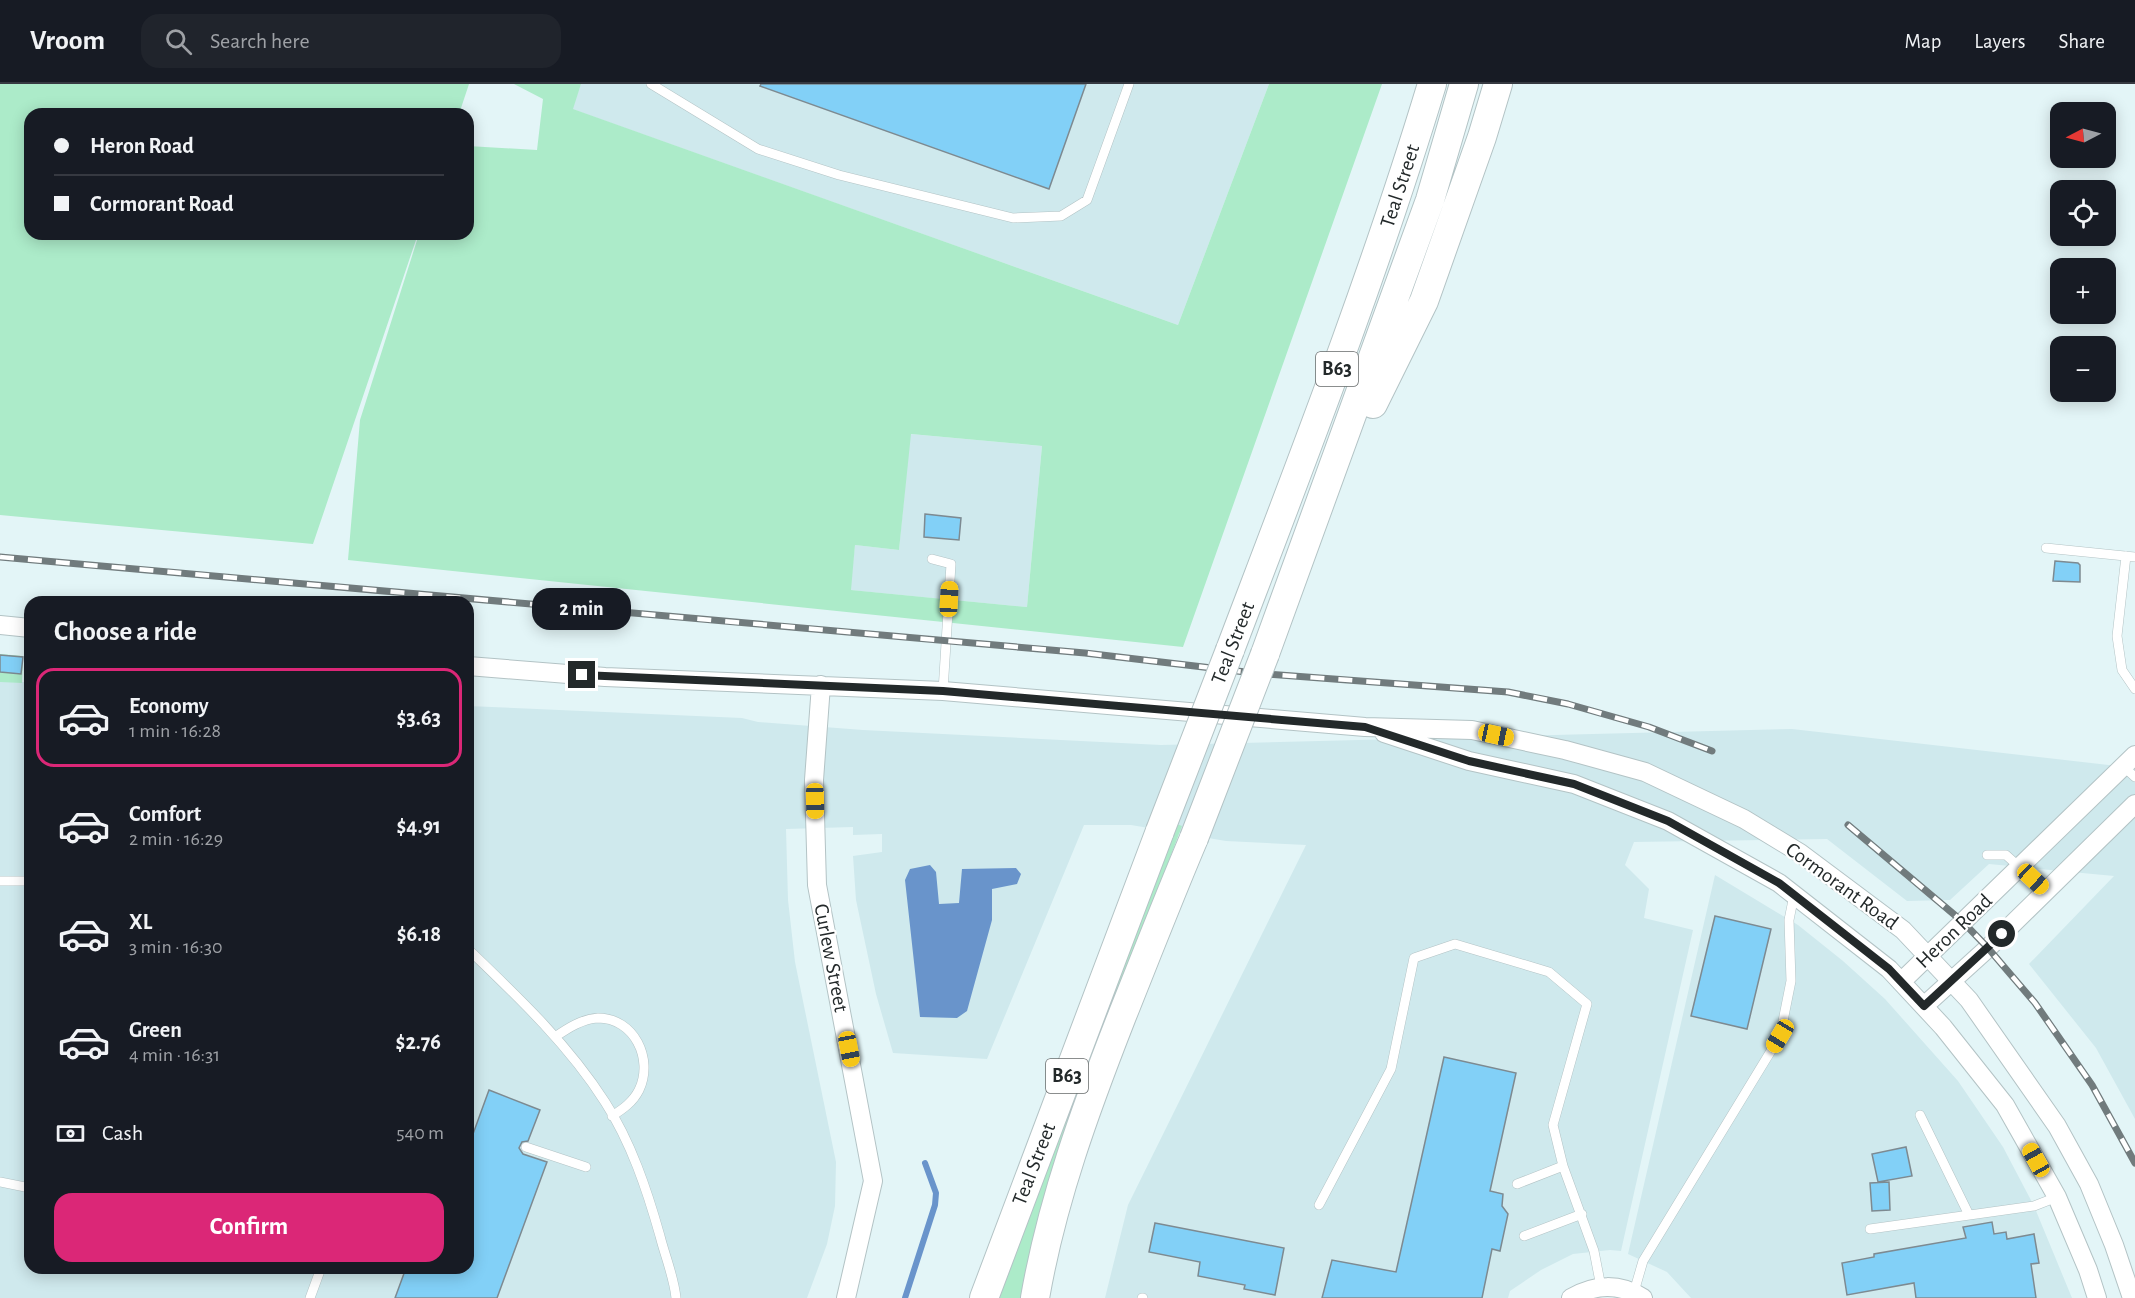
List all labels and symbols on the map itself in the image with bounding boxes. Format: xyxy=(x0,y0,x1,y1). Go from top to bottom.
north arrow xyxy=(2050,102,2116,168)
street label: Teal Street xyxy=(1377,141,1423,230)
road number: B63 xyxy=(1316,352,1358,386)
car xyxy=(939,581,959,617)
callout: 2 min xyxy=(532,588,632,630)
street label: Teal Street xyxy=(1208,599,1258,687)
route end xyxy=(568,661,595,688)
car xyxy=(1477,722,1515,748)
car xyxy=(806,783,824,819)
street label: Cormorant Road xyxy=(1782,838,1902,934)
car xyxy=(2014,860,2052,898)
street label: Heron Road xyxy=(1912,890,1996,972)
street label: Curlew Street xyxy=(810,902,852,1014)
route start xyxy=(1988,920,2015,947)
car xyxy=(1763,1016,1797,1056)
car xyxy=(837,1030,861,1068)
road number: B63 xyxy=(1046,1059,1088,1093)
street label: Teal Street xyxy=(1009,1120,1059,1208)
car xyxy=(2019,1140,2053,1180)

